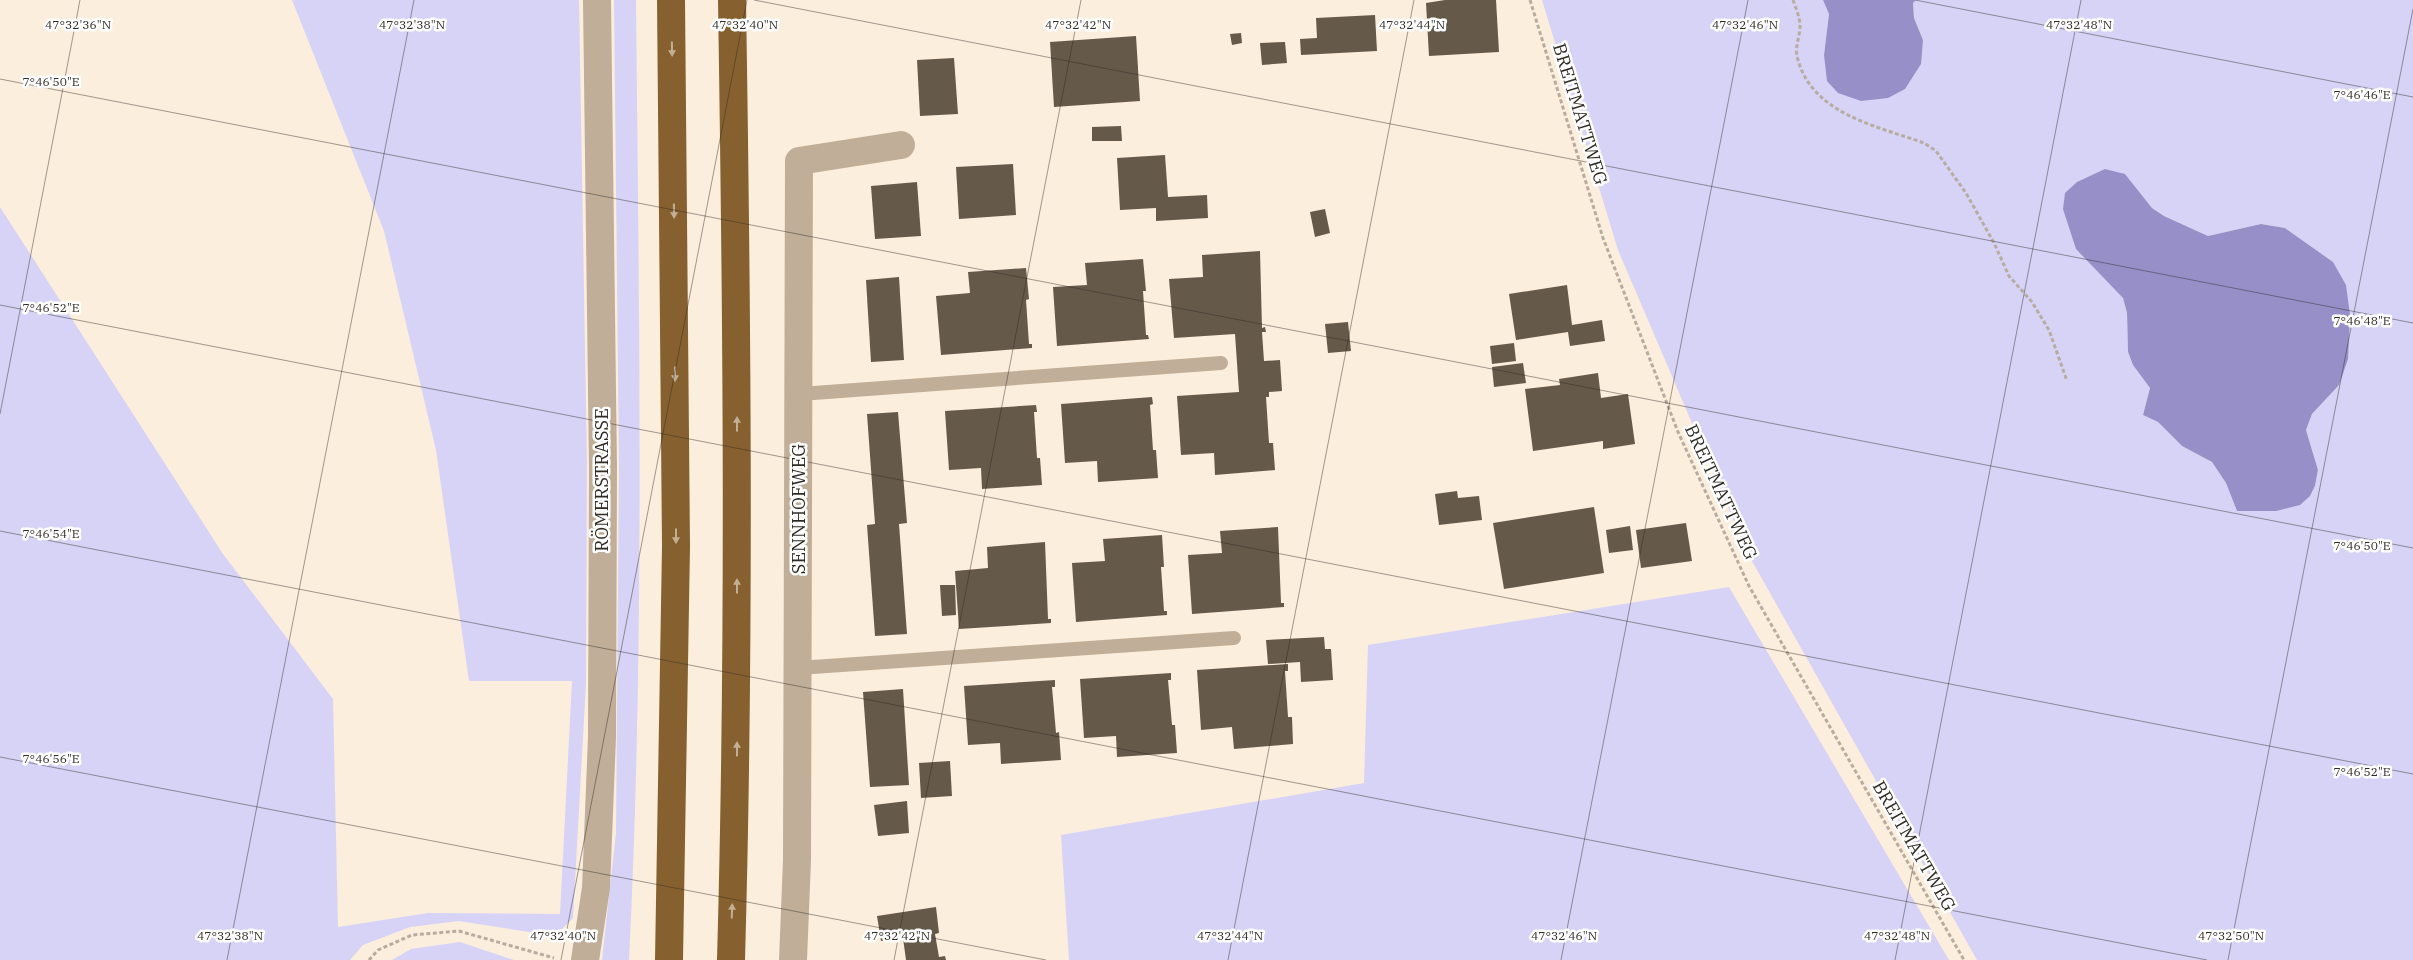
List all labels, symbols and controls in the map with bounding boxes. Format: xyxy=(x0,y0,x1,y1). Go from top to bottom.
text: 47°32'36"N xyxy=(45,17,111,32)
text: 47°32'38"N xyxy=(379,17,445,32)
text: 47°32'40"N xyxy=(712,17,778,32)
text: 47°32'42"N xyxy=(1045,17,1111,32)
text: 47°32'44"N xyxy=(1379,17,1445,32)
text: 47°32'46"N xyxy=(1712,17,1778,32)
text: 47°32'48"N xyxy=(2046,17,2112,32)
street label: BREITMATTWEG xyxy=(1548,40,1613,187)
one-way arrow xyxy=(668,41,676,57)
text: 7°46'50"E xyxy=(22,74,80,89)
text: 7°46'46"E xyxy=(2333,87,2391,102)
one-way arrow xyxy=(671,203,679,219)
text: 7°46'52"E xyxy=(22,300,80,315)
text: 7°46'48"E xyxy=(2333,313,2391,328)
one-way arrow xyxy=(671,366,679,382)
street label: RÖMERSTRASSE xyxy=(590,408,613,552)
one-way arrow xyxy=(733,416,741,432)
street label: BREITMATTWEG xyxy=(1680,420,1763,563)
street label: SENNHOFWEG xyxy=(787,444,810,574)
text: 7°46'54"E xyxy=(22,526,80,541)
one-way arrow xyxy=(672,528,680,544)
text: 7°46'50"E xyxy=(2333,538,2391,553)
one-way arrow xyxy=(733,578,741,594)
one-way arrow xyxy=(733,741,741,757)
text: 7°46'56"E xyxy=(22,751,80,766)
text: 7°46'52"E xyxy=(2333,764,2391,779)
street label: BREITMATTWEG xyxy=(1868,776,1961,915)
one-way arrow xyxy=(729,903,737,919)
text: 47°32'38"N xyxy=(197,928,263,943)
text: 47°32'40"N xyxy=(530,928,596,943)
text: 47°32'42"N xyxy=(864,928,930,943)
text: 47°32'44"N xyxy=(1197,928,1263,943)
text: 47°32'46"N xyxy=(1531,928,1597,943)
text: 47°32'48"N xyxy=(1864,928,1930,943)
text: 47°32'50"N xyxy=(2198,928,2264,943)

